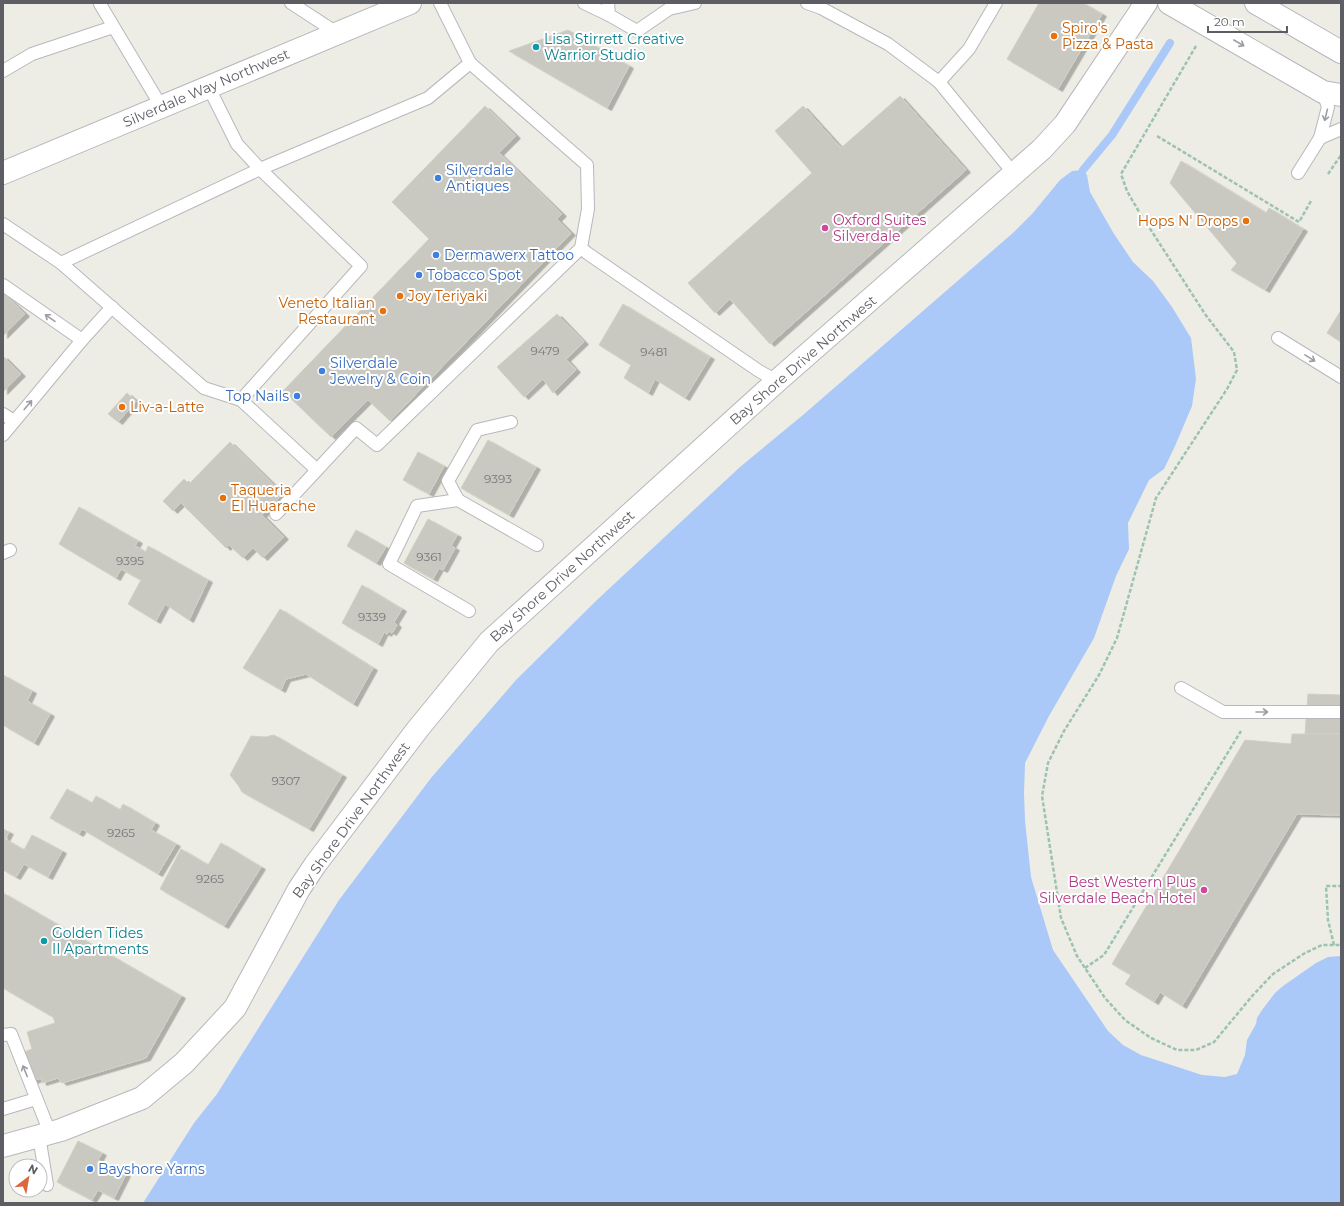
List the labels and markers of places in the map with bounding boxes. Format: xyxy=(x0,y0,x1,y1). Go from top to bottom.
place label: Spiro's Pizza & Pasta xyxy=(1062,19,1154,53)
place label: Lisa Stirrett Creative Warrior Studio xyxy=(544,30,684,64)
marker: Spiro's Pizza & Pasta xyxy=(1049,31,1059,41)
marker: Lisa Stirrett Creative Warrior Studio xyxy=(531,42,541,52)
place label: Silverdale Antiques xyxy=(446,161,513,195)
marker: Silverdale Antiques xyxy=(433,173,443,183)
place label: Oxford Suites Silverdale xyxy=(833,211,927,245)
place label: Hops N' Drops xyxy=(1138,212,1238,230)
marker: Hops N' Drops xyxy=(1241,216,1251,226)
marker: Oxford Suites Silverdale xyxy=(820,223,830,233)
place label: Dermawerx Tattoo xyxy=(444,246,574,264)
marker: Dermawerx Tattoo xyxy=(431,250,441,260)
place label: Tobacco Spot xyxy=(427,266,522,284)
marker: Tobacco Spot xyxy=(414,270,424,280)
place label: Joy Teriyaki xyxy=(407,287,488,305)
marker: Joy Teriyaki xyxy=(395,291,405,301)
place label: Veneto Italian Restaurant xyxy=(279,294,375,328)
marker: Veneto Italian Restaurant xyxy=(378,306,388,316)
place label: Silverdale Jewelry & Coin xyxy=(329,354,431,388)
marker: Silverdale Jewelry & Coin xyxy=(317,366,327,376)
place label: Top Nails xyxy=(226,387,289,405)
marker: Top Nails xyxy=(292,391,302,401)
place label: Liv-a-Latte xyxy=(130,398,204,416)
marker: Liv-a-Latte xyxy=(117,402,127,412)
place label: Taqueria El Huarache xyxy=(231,481,316,515)
marker: Taqueria El Huarache xyxy=(218,493,228,503)
place label: Best Western Plus Silverdale Beach Hotel xyxy=(1039,873,1196,907)
marker: Best Western Plus Silverdale Beach Hotel xyxy=(1199,885,1209,895)
place label: Golden Tides II Apartments xyxy=(52,924,149,958)
marker: Golden Tides II Apartments xyxy=(39,936,49,946)
place label: Bayshore Yarns xyxy=(98,1160,205,1178)
marker: Bayshore Yarns xyxy=(85,1164,95,1174)

